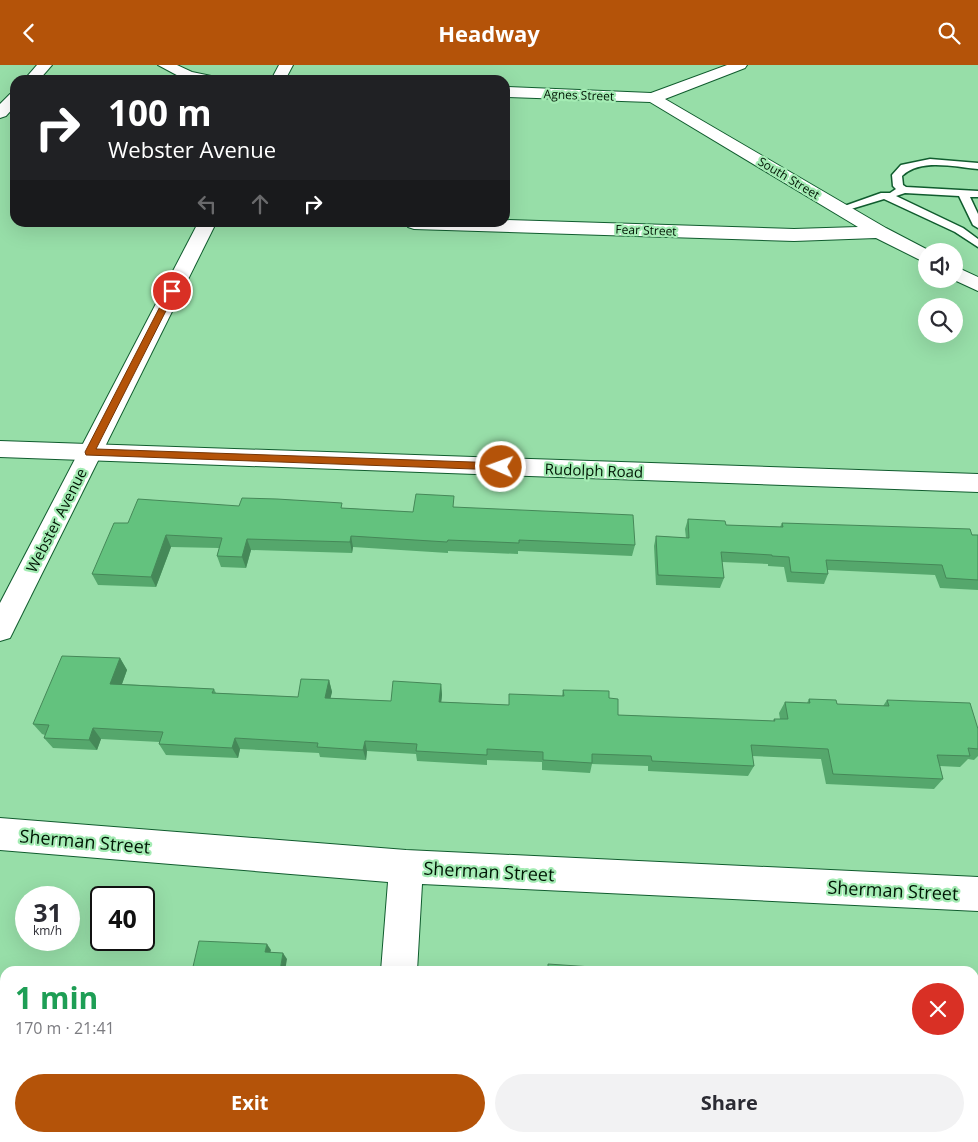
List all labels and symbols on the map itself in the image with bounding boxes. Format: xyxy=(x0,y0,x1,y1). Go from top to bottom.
street label: Agnes Street xyxy=(543,85,615,105)
street label: South Street xyxy=(755,153,823,203)
street label: Fear Street xyxy=(615,220,677,240)
pin xyxy=(151,270,193,312)
position arrow xyxy=(474,440,526,492)
street label: Rudolph Road xyxy=(544,458,644,482)
street label: Webster Avenue xyxy=(21,464,91,576)
street label: Sherman Street xyxy=(19,823,151,859)
street label: Sherman Street xyxy=(423,856,555,886)
street label: Sherman Street xyxy=(827,875,959,905)
speed limit sign: 40 xyxy=(90,886,155,951)

